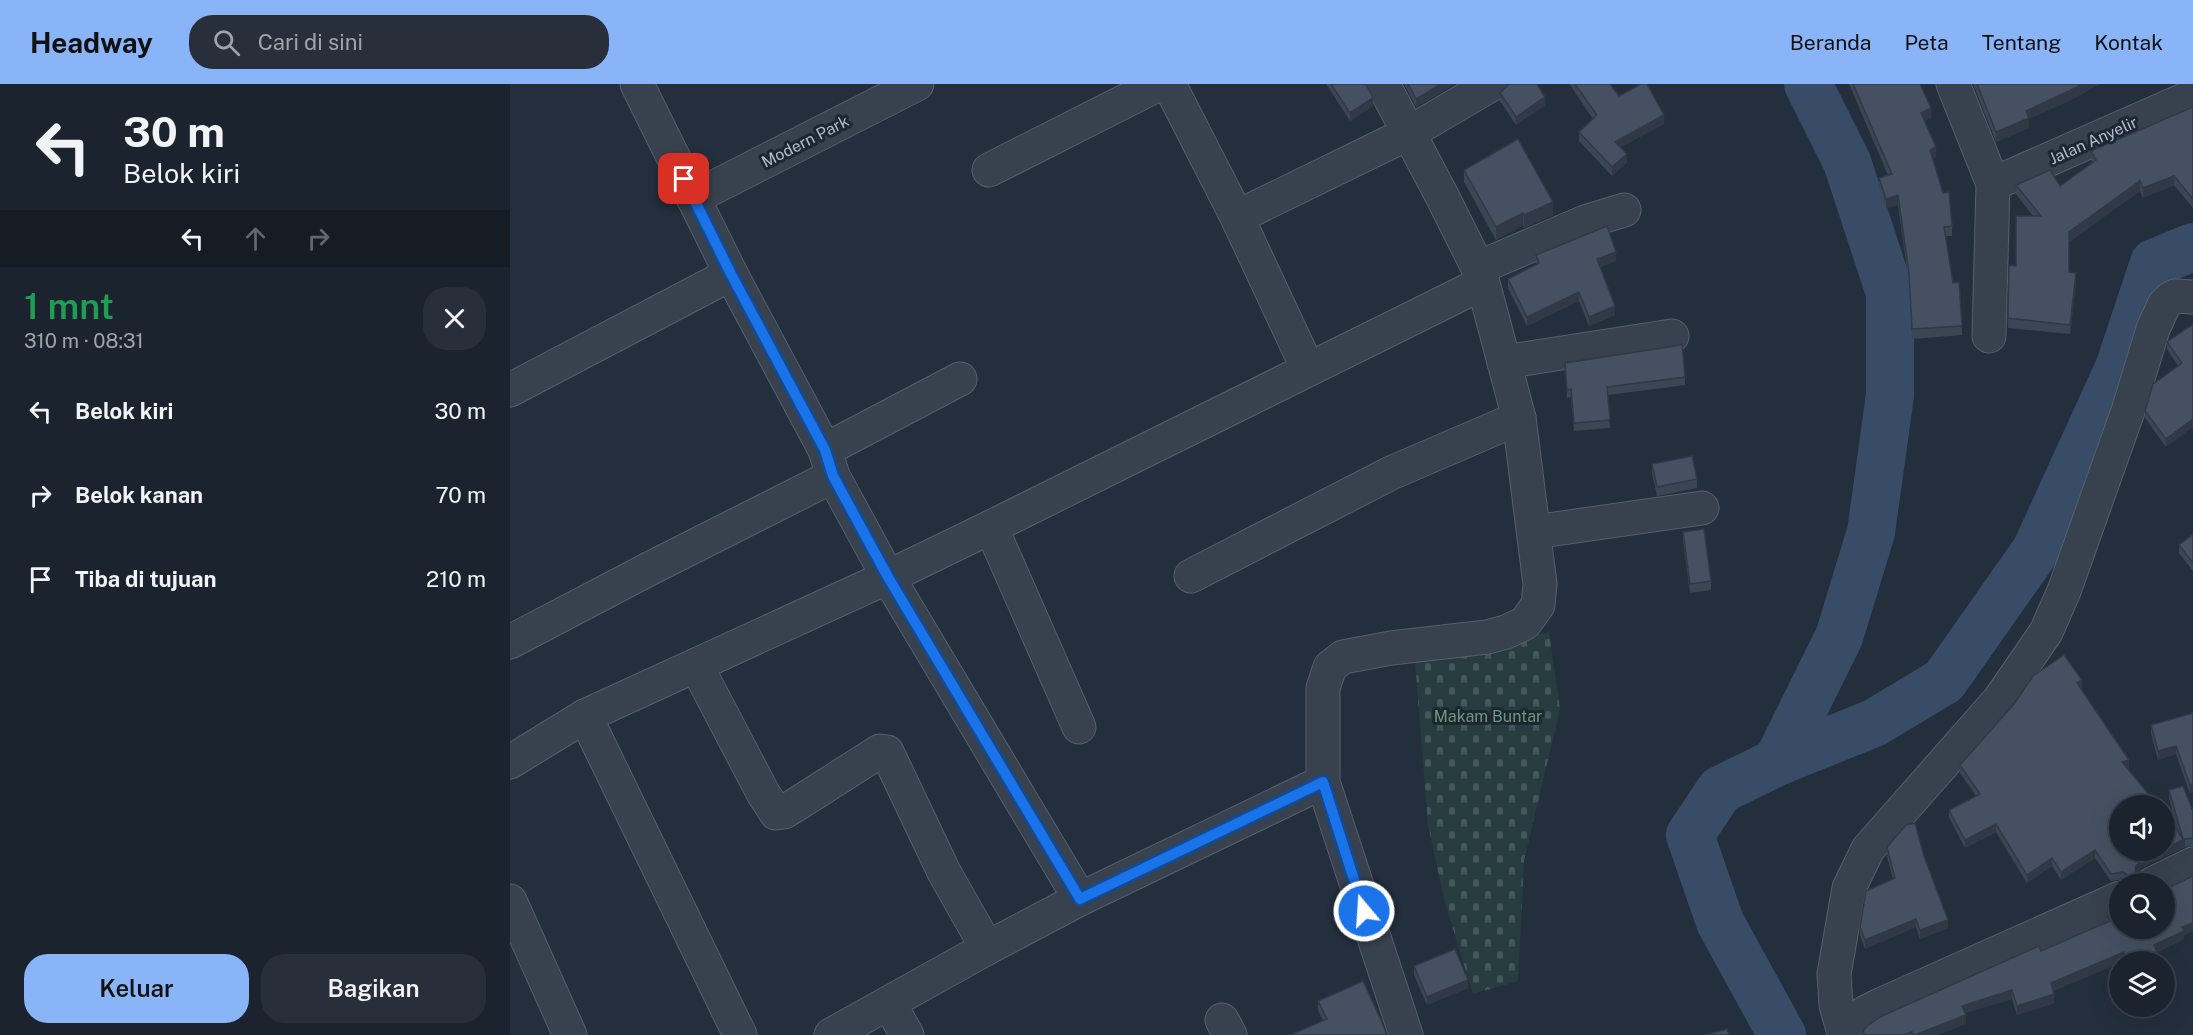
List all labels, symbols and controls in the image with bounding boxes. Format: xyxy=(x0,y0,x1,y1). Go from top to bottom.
search box xyxy=(189,15,609,69)
text: Headway xyxy=(30,26,153,59)
icon: search xyxy=(210,26,243,59)
text: Cari di sini xyxy=(258,29,363,55)
text: Beranda xyxy=(1790,30,1871,55)
text: Peta xyxy=(1904,30,1949,55)
text: Tentang xyxy=(1982,30,2061,55)
text: Kontak xyxy=(2094,30,2163,55)
text: 30 m xyxy=(123,107,225,156)
icon: left xyxy=(24,108,102,186)
street label: Modern Park xyxy=(758,111,852,172)
street label: Jalan Anyelir xyxy=(2046,113,2140,168)
pin xyxy=(658,153,709,204)
text: Belok kiri xyxy=(123,157,240,189)
icon: arrive xyxy=(667,162,700,195)
icon: left xyxy=(176,222,209,255)
icon: ahead xyxy=(239,222,272,255)
icon: right xyxy=(302,222,335,255)
text: 1 mnt xyxy=(24,285,114,327)
button: close xyxy=(423,287,486,350)
text: 310 m · 08:31 xyxy=(24,329,144,353)
icon: left xyxy=(24,395,57,428)
text: Belok kiri xyxy=(75,398,173,424)
text: 30 m xyxy=(434,398,486,424)
icon: right xyxy=(24,479,57,512)
text: Belok kanan xyxy=(75,482,203,508)
text: 70 m xyxy=(435,482,486,508)
icon: arrive xyxy=(24,563,57,596)
text: Tiba di tujuan xyxy=(75,566,216,592)
text: 210 m xyxy=(426,566,486,592)
park label: Makam Buntar xyxy=(1434,707,1542,726)
map controls xyxy=(2109,795,2175,1017)
button: sound xyxy=(2109,795,2175,861)
button: search xyxy=(2109,873,2175,939)
position arrow xyxy=(1332,879,1396,943)
button: layers xyxy=(2109,951,2175,1017)
button: Keluar xyxy=(24,954,249,1023)
button: Bagikan xyxy=(261,954,486,1023)

